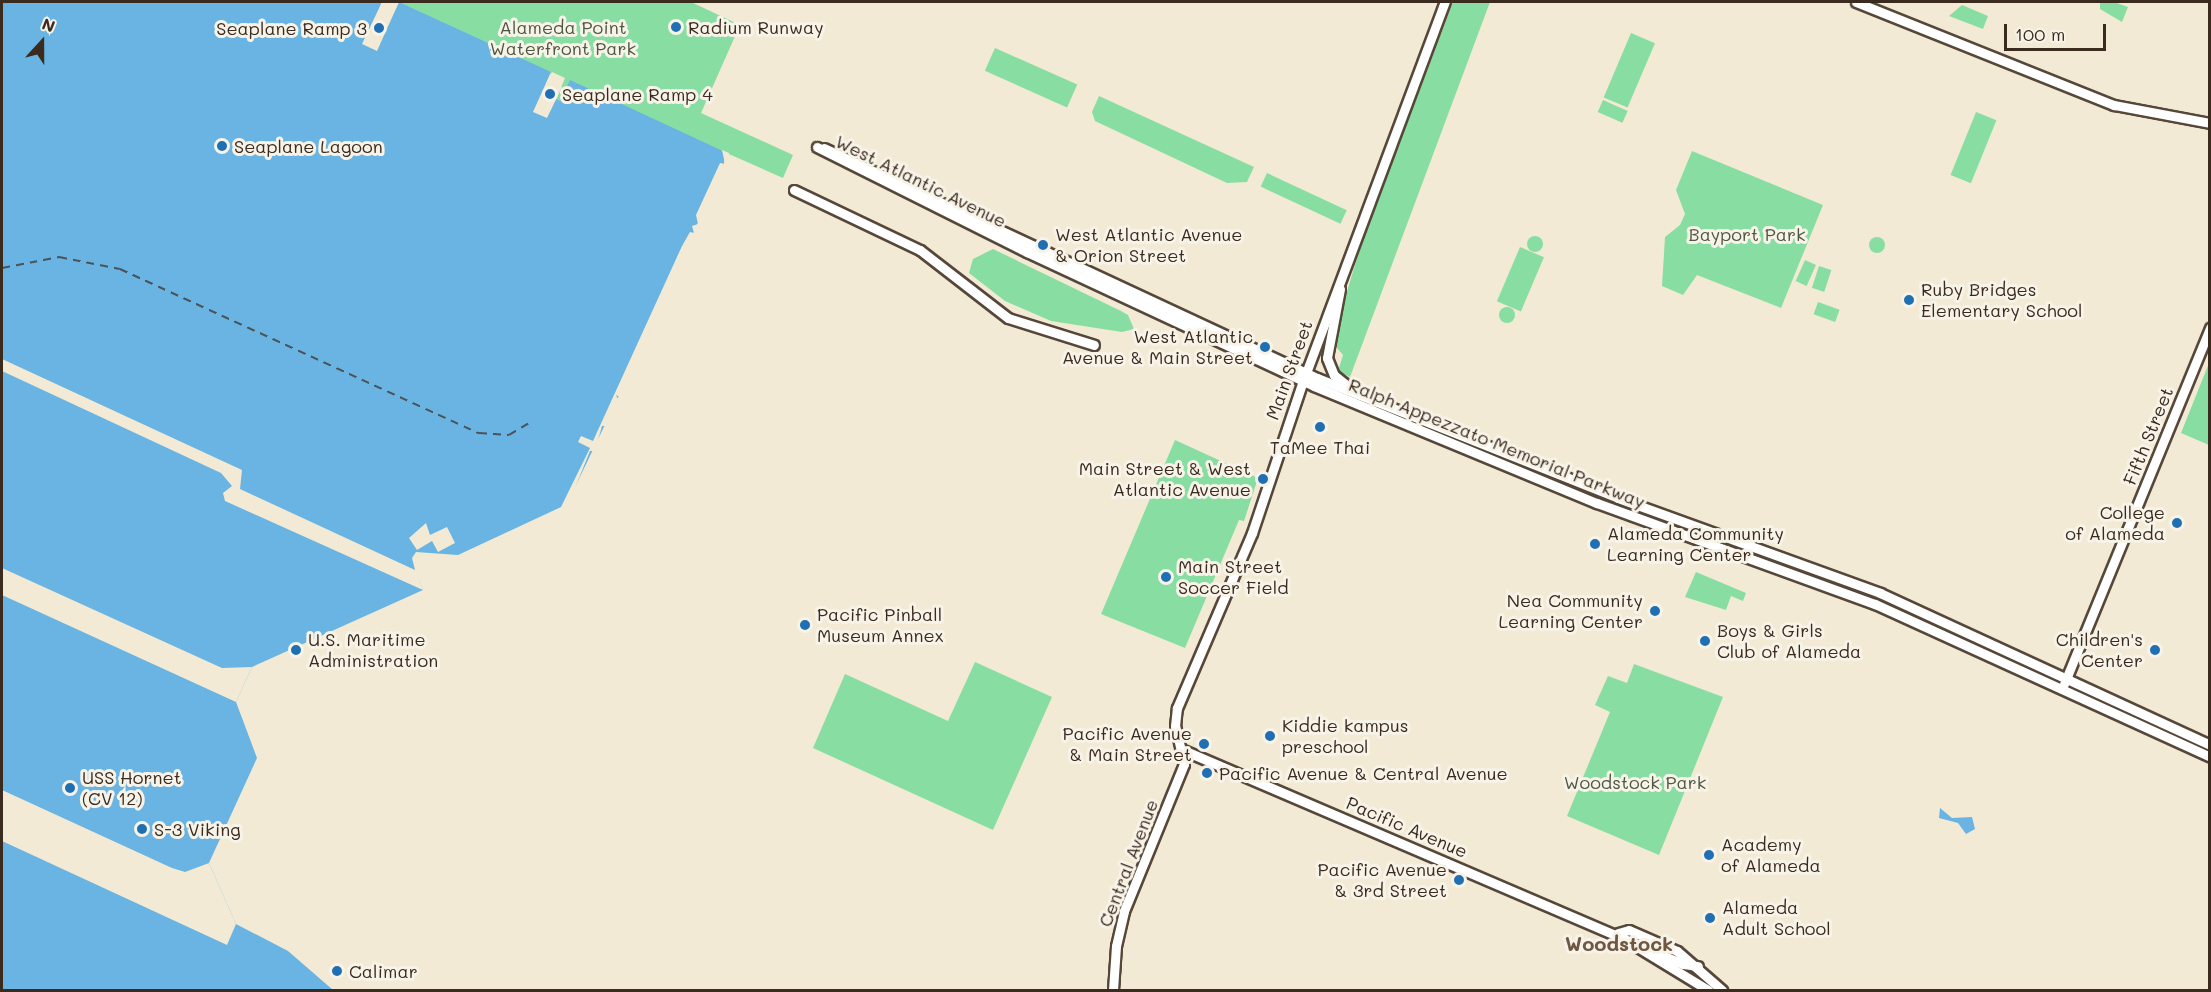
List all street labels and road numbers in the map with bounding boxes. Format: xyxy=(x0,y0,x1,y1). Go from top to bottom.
street label: West Atlantic Avenue xyxy=(832,130,1010,232)
street label: Main Street xyxy=(1261,317,1317,423)
street label: Ralph Appezzato Memorial Parkway xyxy=(1346,373,1648,513)
street label: Fifth Street xyxy=(2119,384,2177,488)
street label: Pacific Avenue xyxy=(1343,792,1471,862)
street label: Central Avenue xyxy=(1094,796,1162,930)

